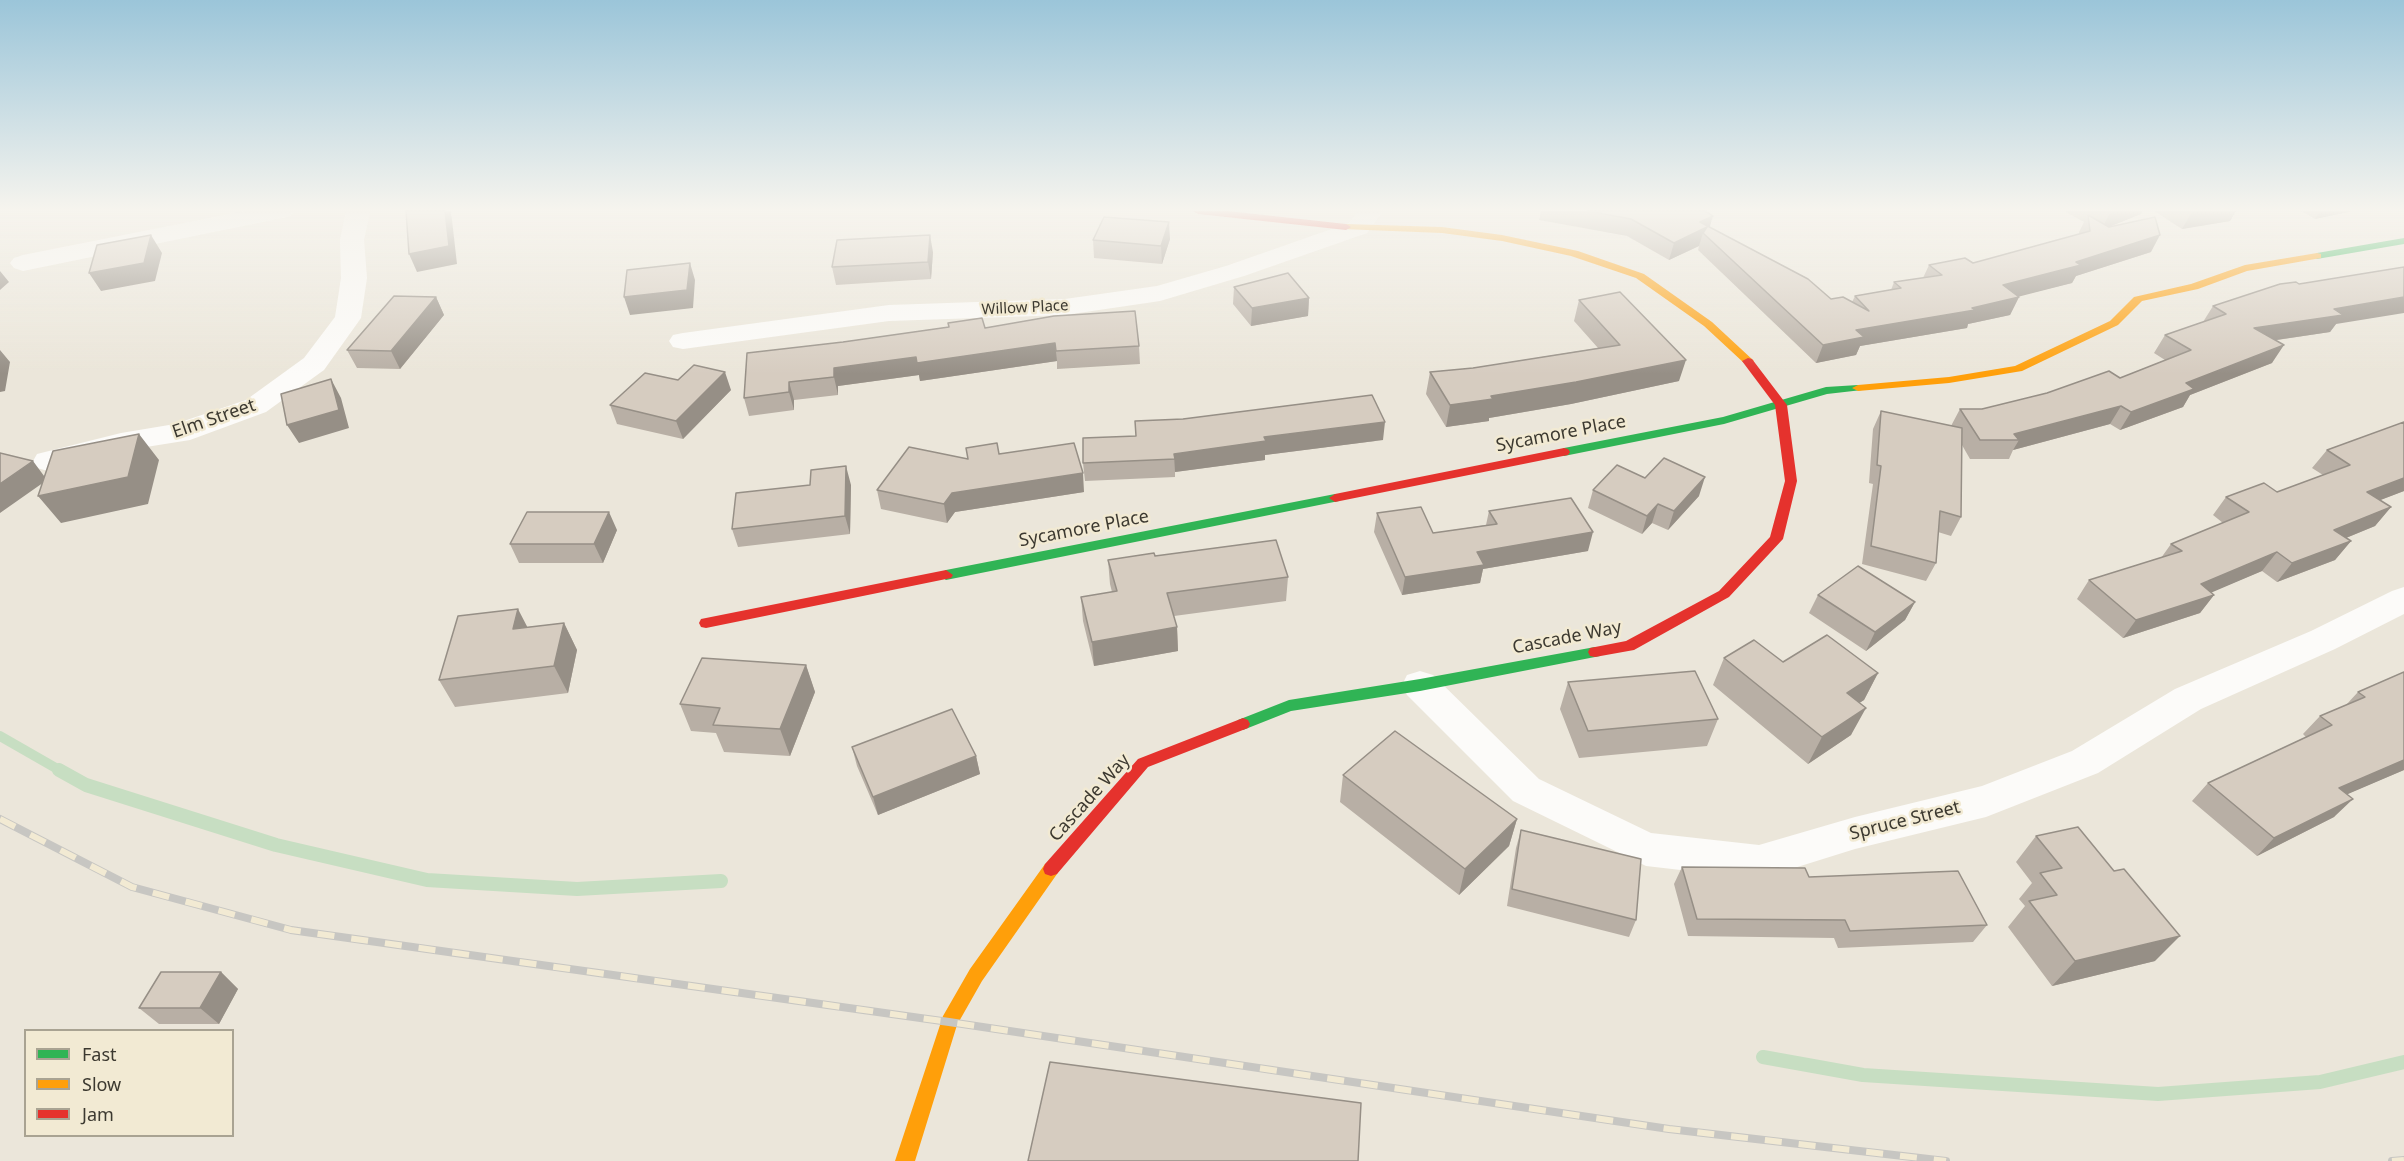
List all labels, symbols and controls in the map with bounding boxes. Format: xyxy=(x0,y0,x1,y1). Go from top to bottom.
street label: Willow Place xyxy=(981,297,1069,319)
street label: Elm Street xyxy=(170,395,258,443)
street label: Sycamore Place xyxy=(1494,411,1628,457)
street label: Sycamore Place xyxy=(1017,506,1151,552)
street label: Cascade Way xyxy=(1511,617,1623,659)
street label: Cascade Way xyxy=(1045,750,1135,846)
street label: Spruce Street xyxy=(1847,797,1963,845)
legend xyxy=(24,1029,234,1137)
text: Fast xyxy=(82,1042,117,1066)
text: Slow xyxy=(82,1072,121,1096)
text: Jam xyxy=(82,1102,114,1126)

